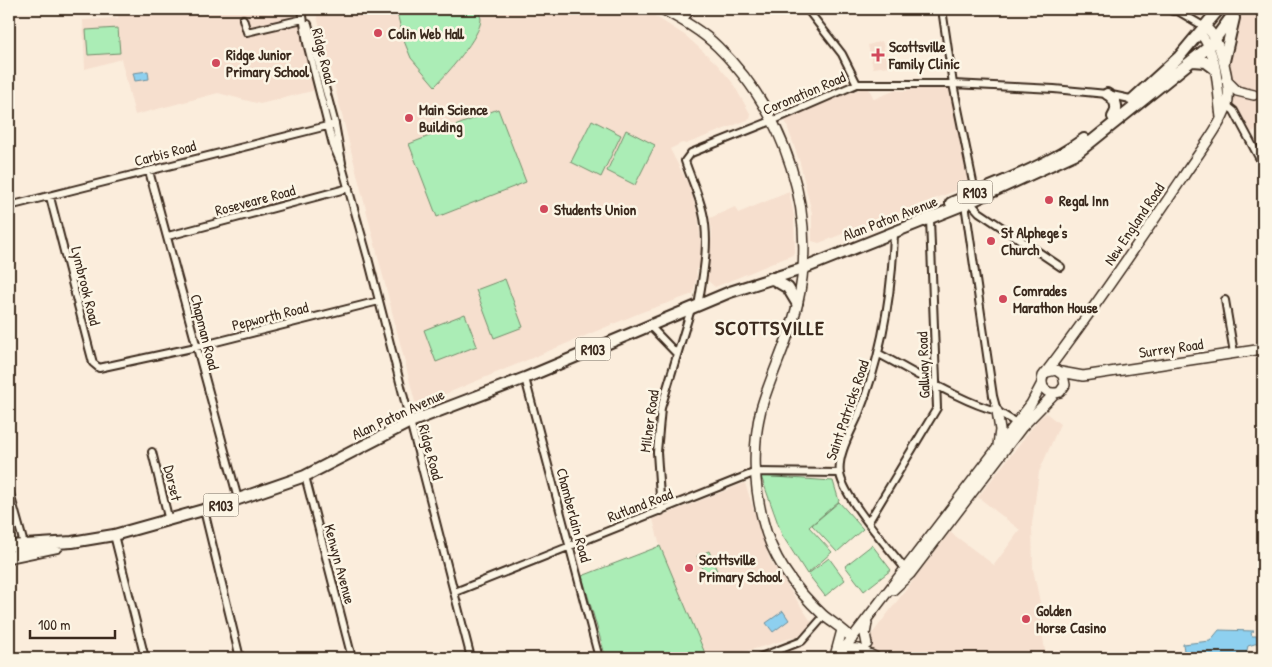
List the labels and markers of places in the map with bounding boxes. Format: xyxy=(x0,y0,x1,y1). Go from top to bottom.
place label: Colin Web Hall xyxy=(388,23,465,44)
marker: Colin Web Hall xyxy=(372,27,384,39)
place label: Scottsville Family Clinic xyxy=(888,36,961,75)
place label: Ridge Junior Primary School xyxy=(226,44,310,83)
marker: Scottsville Family Clinic xyxy=(871,48,885,62)
marker: Ridge Junior Primary School xyxy=(210,57,222,69)
place label: Main Science Building xyxy=(419,99,488,138)
marker: Main Science Building xyxy=(403,112,415,124)
place label: Regal Inn xyxy=(1059,190,1109,212)
marker: Regal Inn xyxy=(1043,194,1055,206)
place label: Students Union xyxy=(554,199,636,220)
marker: Students Union xyxy=(538,203,550,215)
place label: St Alphege's Church xyxy=(1001,222,1068,260)
marker: St Alphege's Church xyxy=(985,235,997,247)
place label: Comrades Marathon House xyxy=(1013,280,1098,318)
marker: Comrades Marathon House xyxy=(997,293,1009,305)
place label: Scottsville Primary School xyxy=(699,549,783,588)
marker: Scottsville Primary School xyxy=(683,562,695,574)
place label: Golden Horse Casino xyxy=(1036,600,1106,638)
marker: Golden Horse Casino xyxy=(1020,613,1032,625)

